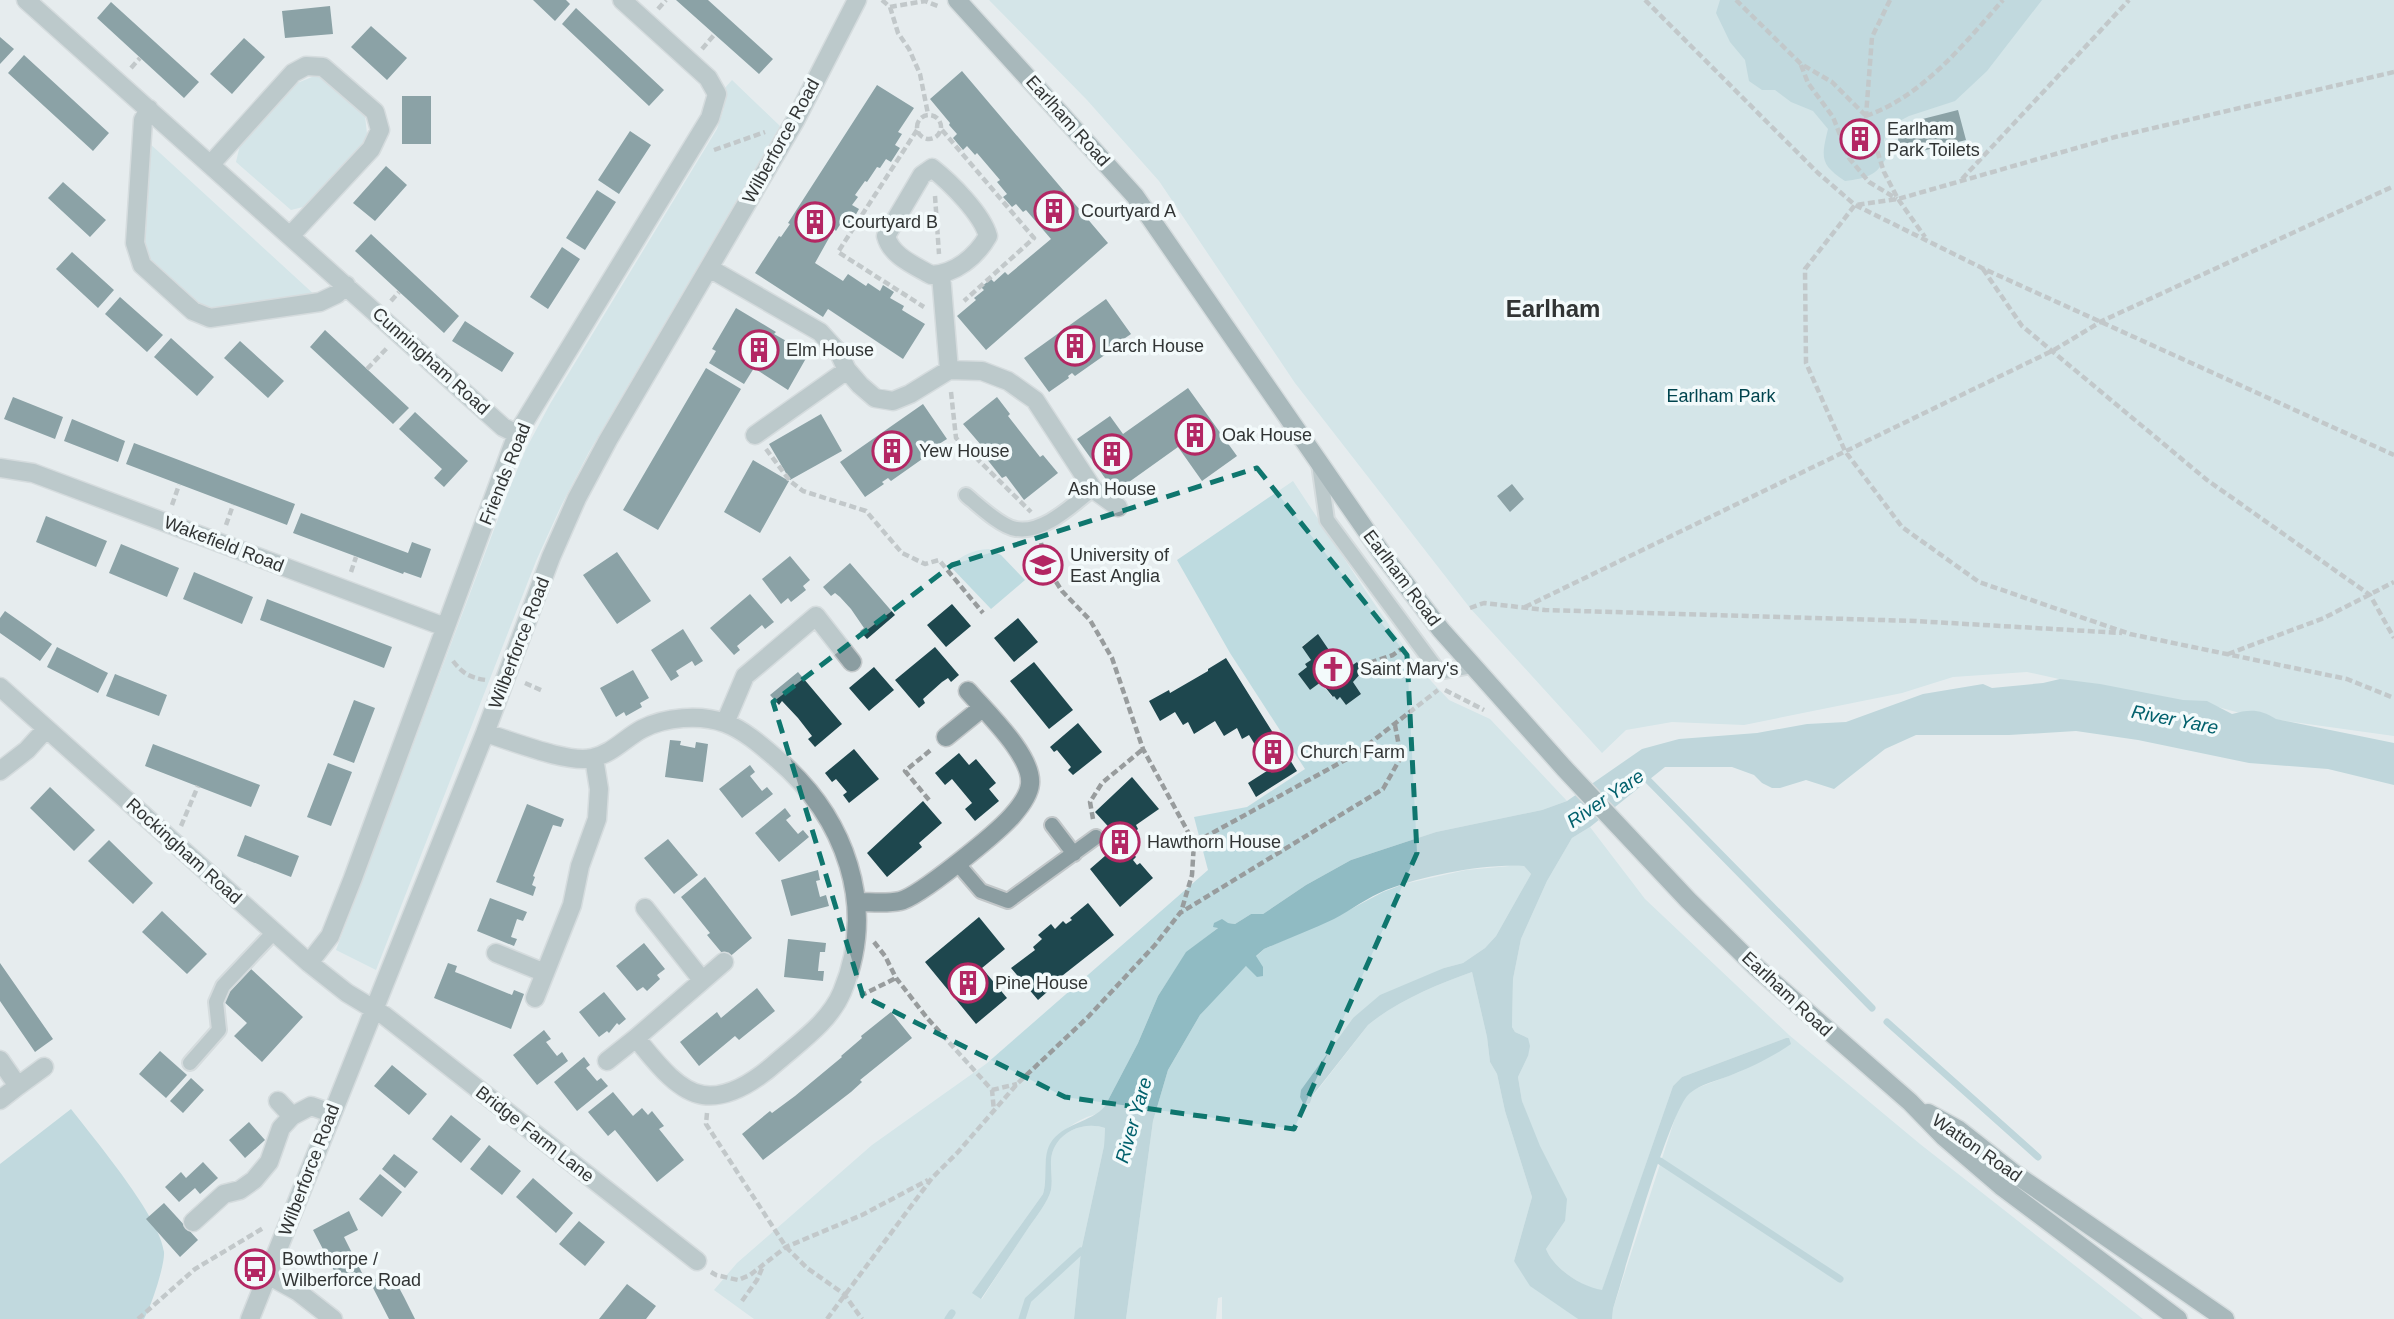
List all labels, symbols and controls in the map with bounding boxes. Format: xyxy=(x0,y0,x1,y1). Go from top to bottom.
street label: Earlham Road xyxy=(1022,72,1114,170)
street label: Wilberforce Road xyxy=(739,75,823,207)
building icon: Earlham Park Toilets xyxy=(1839,118,1881,160)
place label: Earlham Park Toilets xyxy=(1887,119,1980,160)
building icon: Courtyard A xyxy=(1033,190,1075,232)
building icon: Courtyard B xyxy=(794,201,836,243)
place label: Courtyard A xyxy=(1081,201,1176,221)
place label: Courtyard B xyxy=(842,212,938,232)
district label: Earlham xyxy=(1506,295,1600,322)
street label: Cunningham Road xyxy=(369,303,493,419)
building icon: Larch House xyxy=(1054,325,1096,367)
building icon: Elm House xyxy=(738,329,780,371)
place label: Larch House xyxy=(1102,336,1204,356)
place label: Elm House xyxy=(786,340,874,360)
park label: Earlham Park xyxy=(1666,386,1777,406)
building icon: Oak House xyxy=(1174,414,1216,456)
street label: Friends Road xyxy=(475,420,535,528)
place label: Oak House xyxy=(1222,425,1312,445)
building icon: Yew House xyxy=(871,430,913,472)
building icon: Ash House xyxy=(1091,433,1133,475)
place label: Yew House xyxy=(919,441,1009,461)
place label: Ash House xyxy=(1068,479,1156,499)
street label: Wakefield Road xyxy=(161,512,287,576)
street label: Earlham Road xyxy=(1359,526,1445,630)
school or university icon: University of East Anglia xyxy=(1022,544,1064,586)
place label: University of East Anglia xyxy=(1070,545,1170,586)
street label: Wilberforce Road xyxy=(485,575,553,711)
church icon: Saint Mary's xyxy=(1312,648,1354,690)
place label: Saint Mary's xyxy=(1360,659,1458,679)
water label: River Yare xyxy=(2130,701,2220,738)
building icon: Church Farm xyxy=(1252,731,1294,773)
place label: Church Farm xyxy=(1300,742,1405,762)
water label: River Yare xyxy=(1563,765,1648,832)
street label: Rockingham Road xyxy=(122,794,246,908)
building icon: Hawthorn House xyxy=(1099,821,1141,863)
place label: Hawthorn House xyxy=(1147,832,1281,852)
street label: Earlham Road xyxy=(1738,947,1836,1041)
building icon: Pine House xyxy=(947,962,989,1004)
place label: Pine House xyxy=(995,973,1088,993)
water label: River Yare xyxy=(1111,1075,1156,1165)
street label: Bridge Farm Lane xyxy=(472,1082,598,1186)
street label: Wilberforce Road xyxy=(275,1102,343,1238)
street label: Watton Road xyxy=(1929,1110,2025,1186)
bus stop icon: Bowthorpe / Wilberforce Road xyxy=(234,1248,276,1290)
place label: Bowthorpe / Wilberforce Road xyxy=(282,1249,421,1290)

